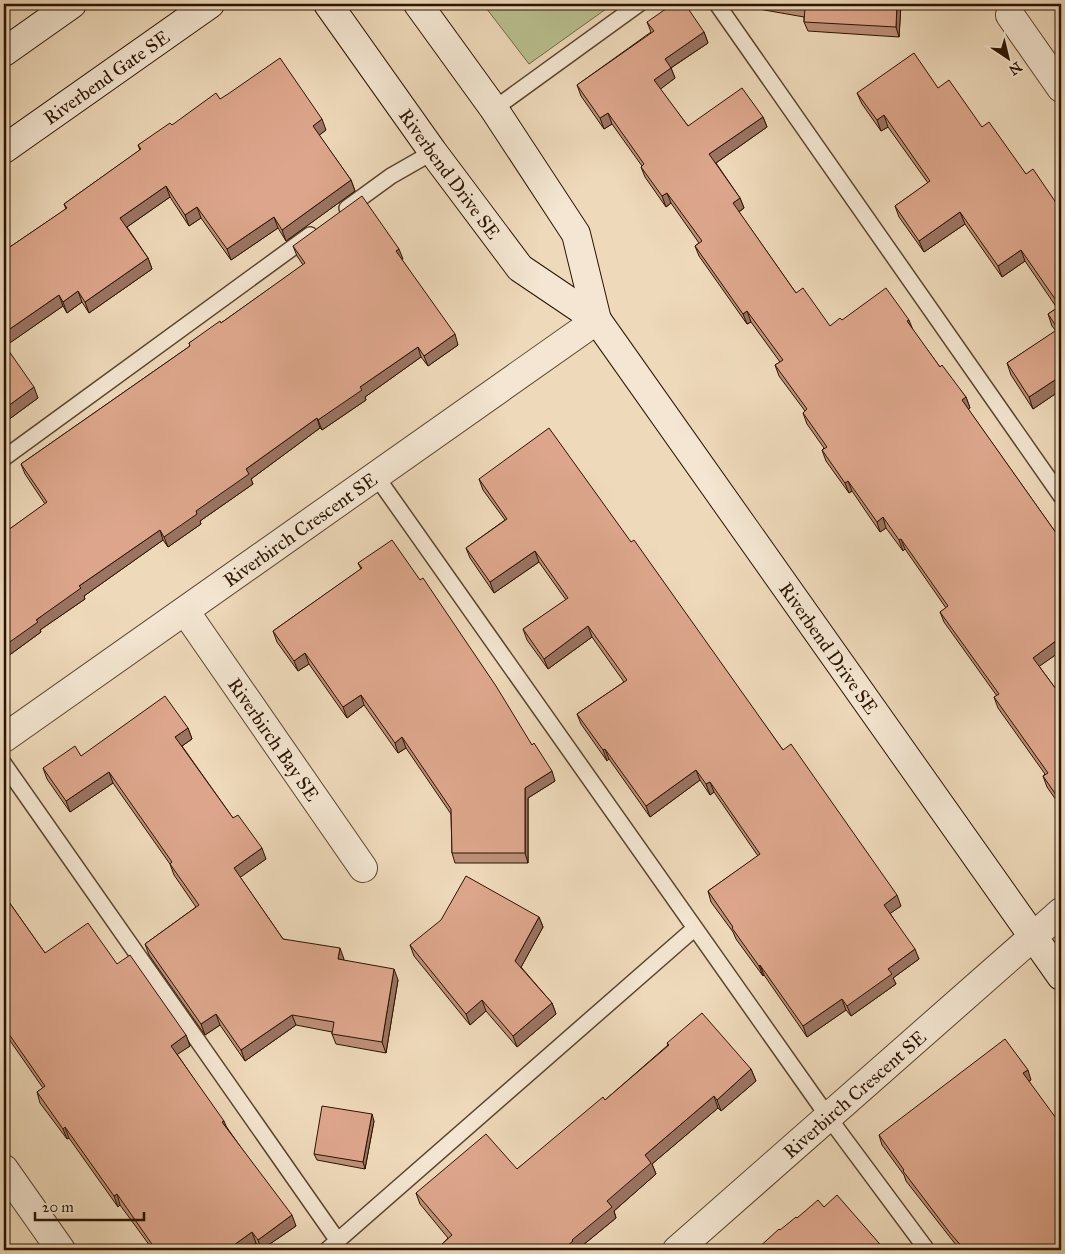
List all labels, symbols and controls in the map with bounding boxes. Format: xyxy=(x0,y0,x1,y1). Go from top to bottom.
street label: Riverbend Gate SE xyxy=(39,25,174,130)
north arrow xyxy=(982,32,1032,82)
text: N xyxy=(1005,58,1025,79)
street label: Riverbend Drive SE xyxy=(394,104,505,244)
street label: Riverbirch Crescent SE xyxy=(219,468,382,592)
street label: Riverbend Drive SE xyxy=(774,578,883,719)
street label: Riverbirch Bay SE xyxy=(223,674,324,806)
street label: Riverbirch Crescent SE xyxy=(778,1025,931,1163)
scale bar xyxy=(35,1189,144,1221)
text: 20 m xyxy=(42,1198,74,1216)

